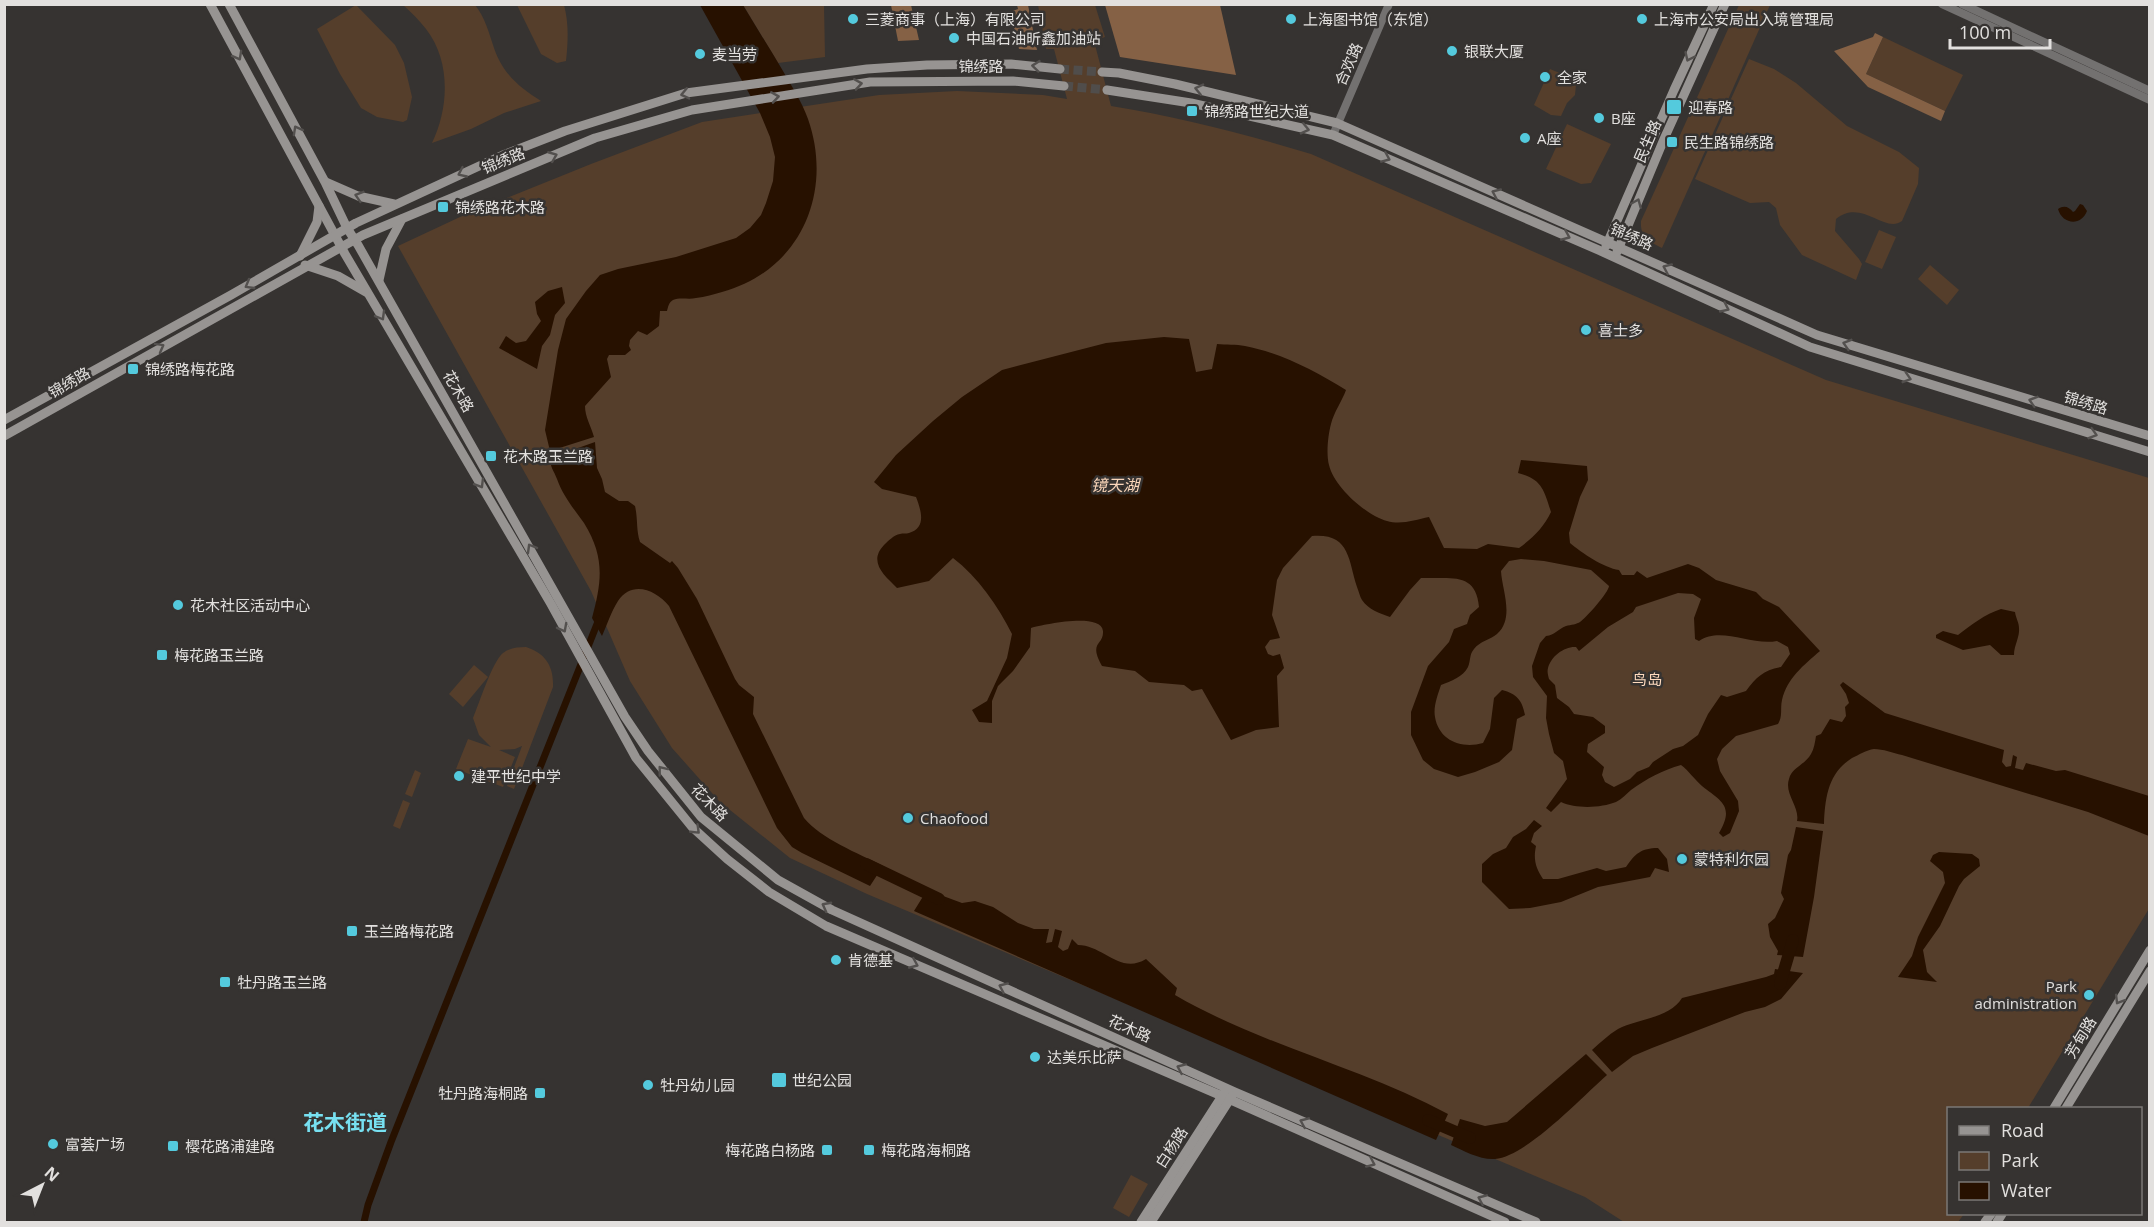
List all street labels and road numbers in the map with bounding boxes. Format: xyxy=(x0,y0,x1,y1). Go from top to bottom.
street label: 合欢路 xyxy=(1330,39,1366,89)
street label: 锦绣路 xyxy=(958,56,1004,76)
street label: 民生路 xyxy=(1629,116,1665,166)
street label: 锦绣路 xyxy=(478,142,528,178)
street label: 锦绣路 xyxy=(1607,218,1657,254)
street label: 锦绣路 xyxy=(45,362,93,402)
street label: 花木路 xyxy=(439,367,479,415)
street label: 锦绣路 xyxy=(2062,386,2110,418)
street label: 花木路 xyxy=(687,779,733,825)
street label: 花木路 xyxy=(1105,1010,1155,1046)
street label: 芳甸路 xyxy=(2060,1013,2100,1061)
street label: 白杨路 xyxy=(1150,1123,1192,1171)

